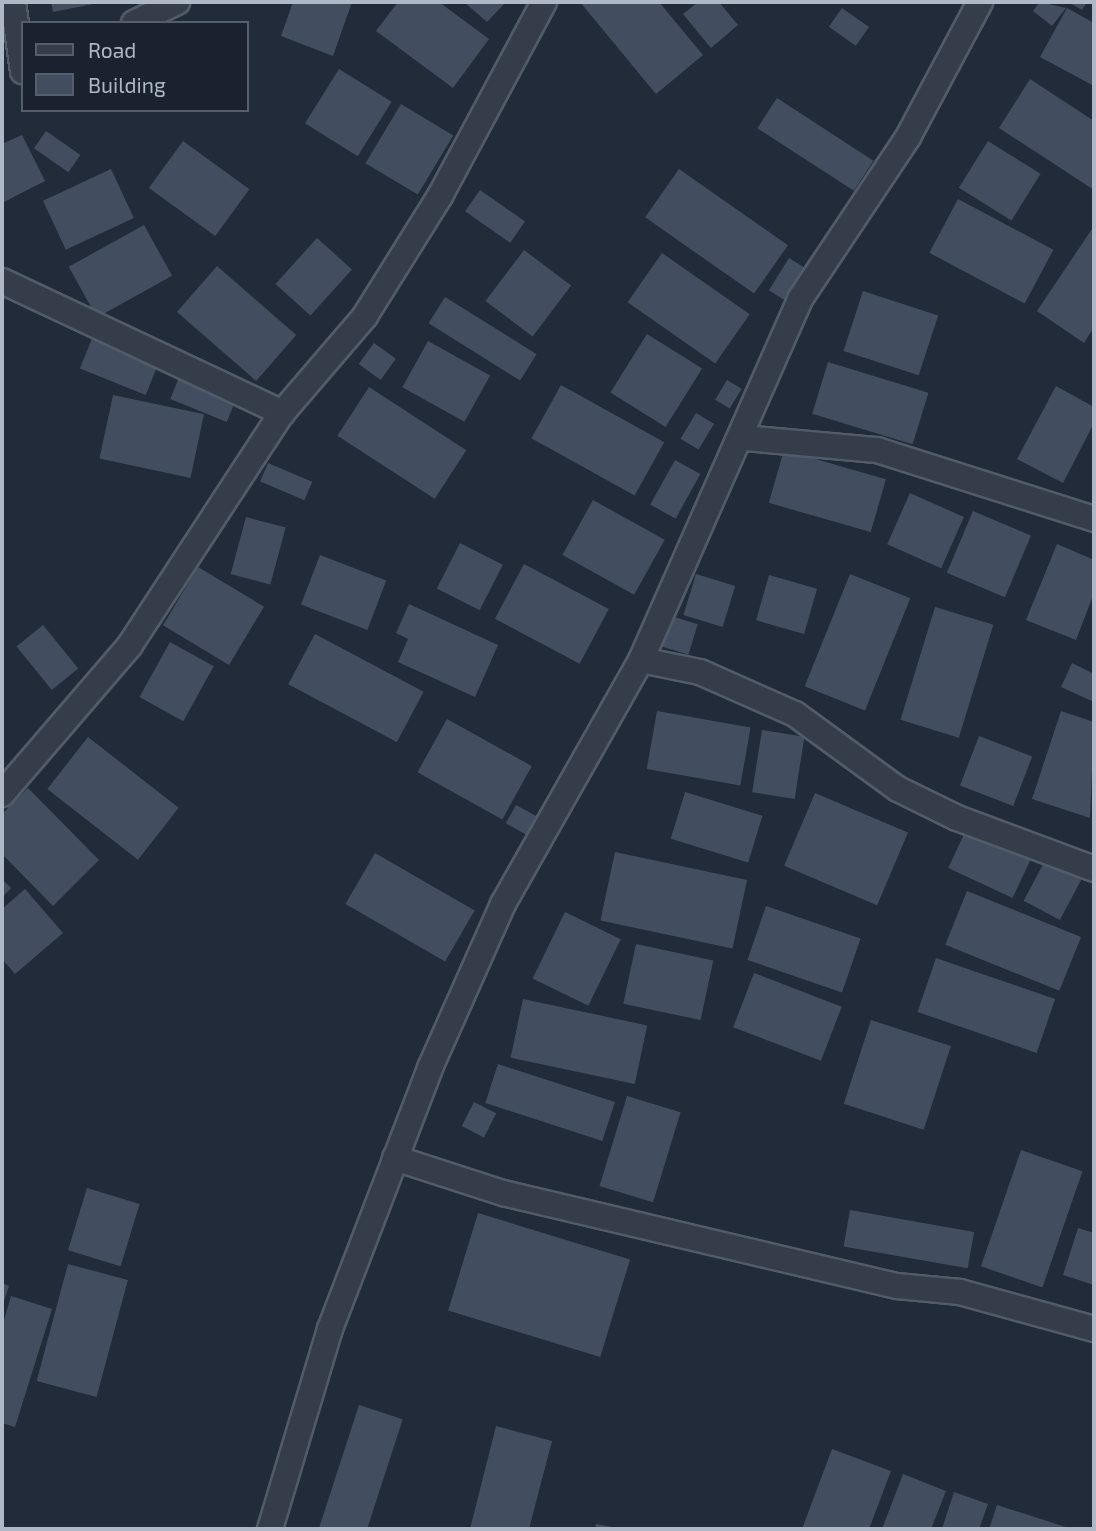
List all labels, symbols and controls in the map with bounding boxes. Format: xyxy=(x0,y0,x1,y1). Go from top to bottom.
legend xyxy=(21,21,248,112)
text: Road xyxy=(88,37,136,62)
text: Building xyxy=(88,72,166,97)

